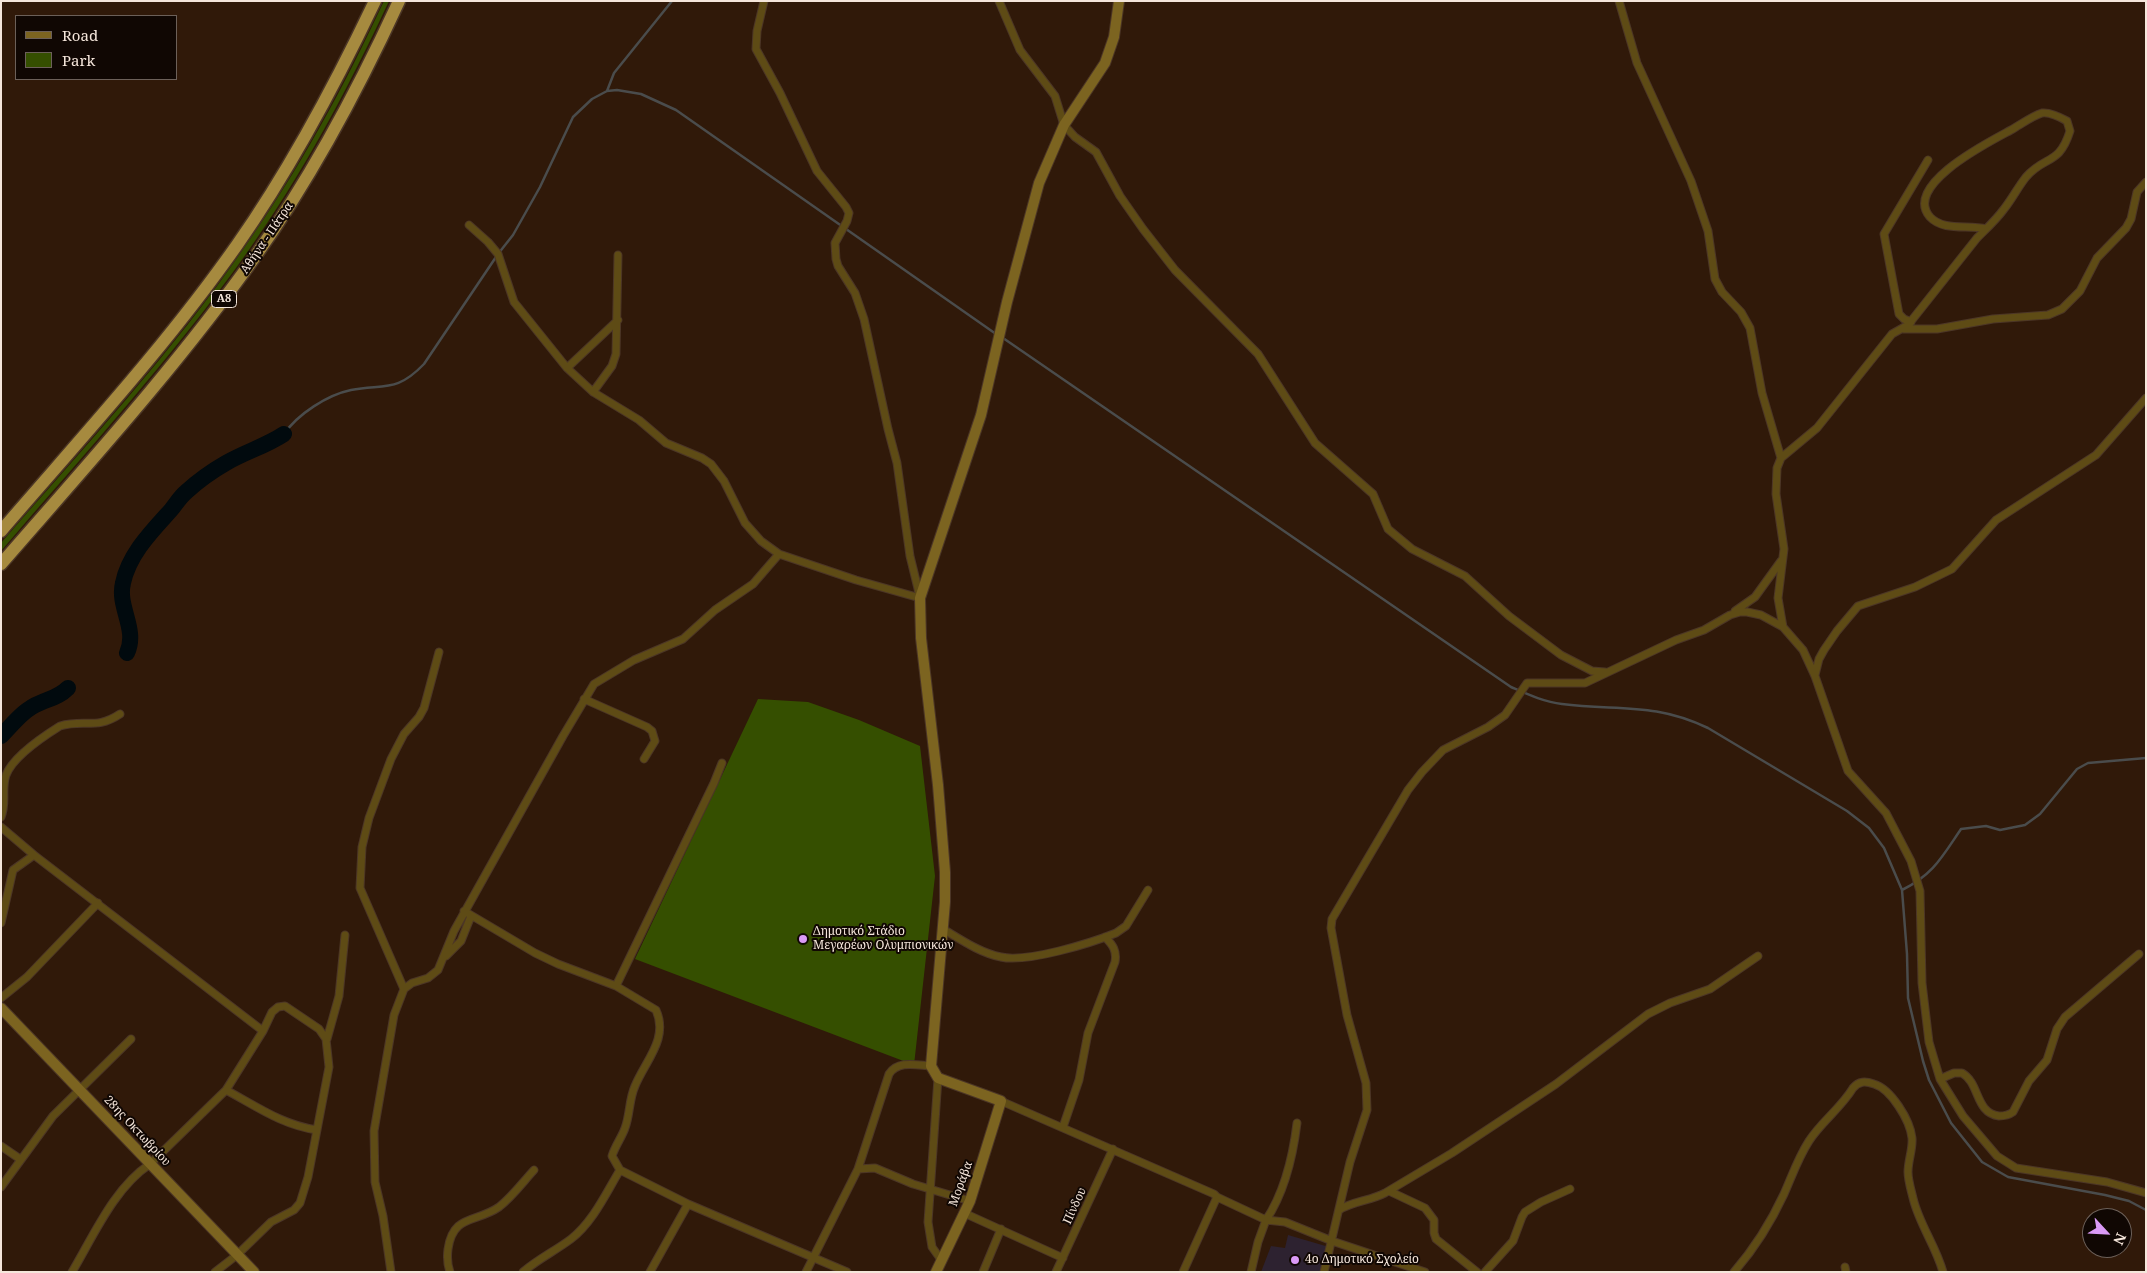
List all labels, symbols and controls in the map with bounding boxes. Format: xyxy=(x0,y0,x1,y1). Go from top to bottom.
legend xyxy=(15,15,178,80)
text: Road xyxy=(62,25,98,45)
text: Park xyxy=(62,50,95,70)
street label: Αθήνα - Πάτρα xyxy=(238,199,296,277)
road number: Α8 xyxy=(212,290,236,308)
place label: Δημοτικό Στάδιο Μεγαρέων Ολυμπιονικών xyxy=(813,925,954,953)
marker: Δημοτικό Στάδιο Μεγαρέων Ολυμπιονικών xyxy=(797,933,809,945)
street label: 28ης Οκτωβρίου xyxy=(101,1093,173,1169)
street label: Μοράβα xyxy=(946,1159,976,1209)
street label: Πίνδου xyxy=(1060,1185,1090,1227)
north arrow xyxy=(2082,1208,2132,1258)
text: N xyxy=(2109,1230,2131,1248)
place label: 4ο Δημοτικό Σχολείο xyxy=(1305,1253,1419,1267)
marker: 4ο Δημοτικό Σχολείο xyxy=(1289,1254,1301,1266)

